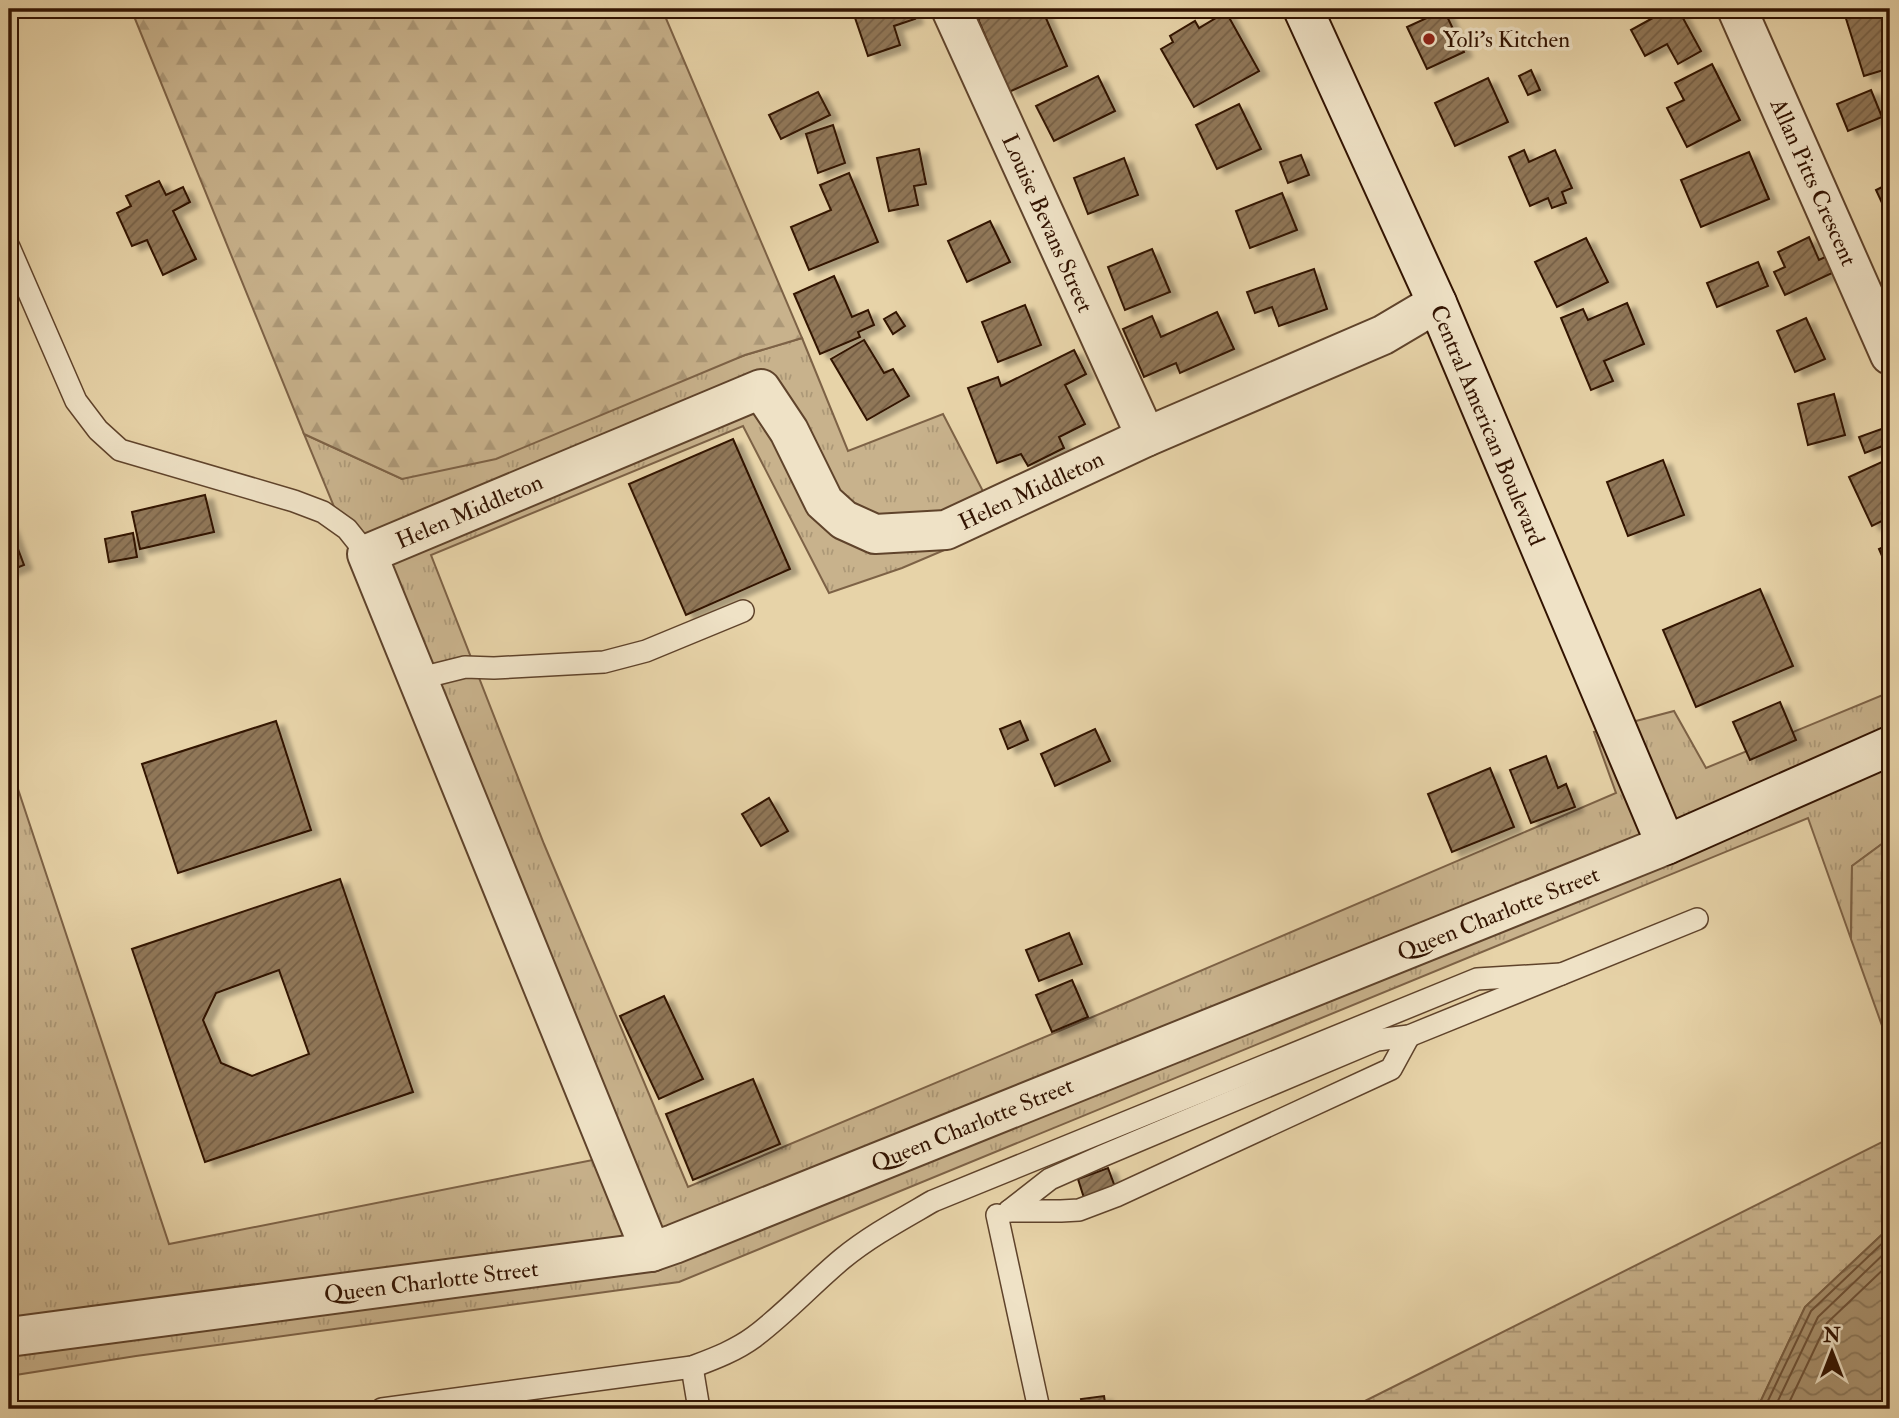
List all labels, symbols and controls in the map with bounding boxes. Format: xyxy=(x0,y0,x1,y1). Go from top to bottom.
place label: Yoli's Kitchen xyxy=(1443,25,1570,54)
marker: Yoli's Kitchen xyxy=(1421,31,1437,47)
street label: Allan Pitts Crescent xyxy=(1763,93,1863,270)
street label: Louise Bevans Street xyxy=(995,130,1100,317)
street label: Central American Boulevard xyxy=(1424,300,1551,550)
street label: Helen Middleton xyxy=(954,444,1109,537)
street label: Helen Middleton xyxy=(391,467,547,555)
street label: Queen Charlotte Street xyxy=(1393,860,1604,967)
street label: Queen Charlotte Street xyxy=(867,1071,1078,1178)
street label: Queen Charlotte Street xyxy=(322,1254,540,1309)
north arrow xyxy=(1798,1316,1868,1386)
text: N xyxy=(1822,1324,1841,1348)

